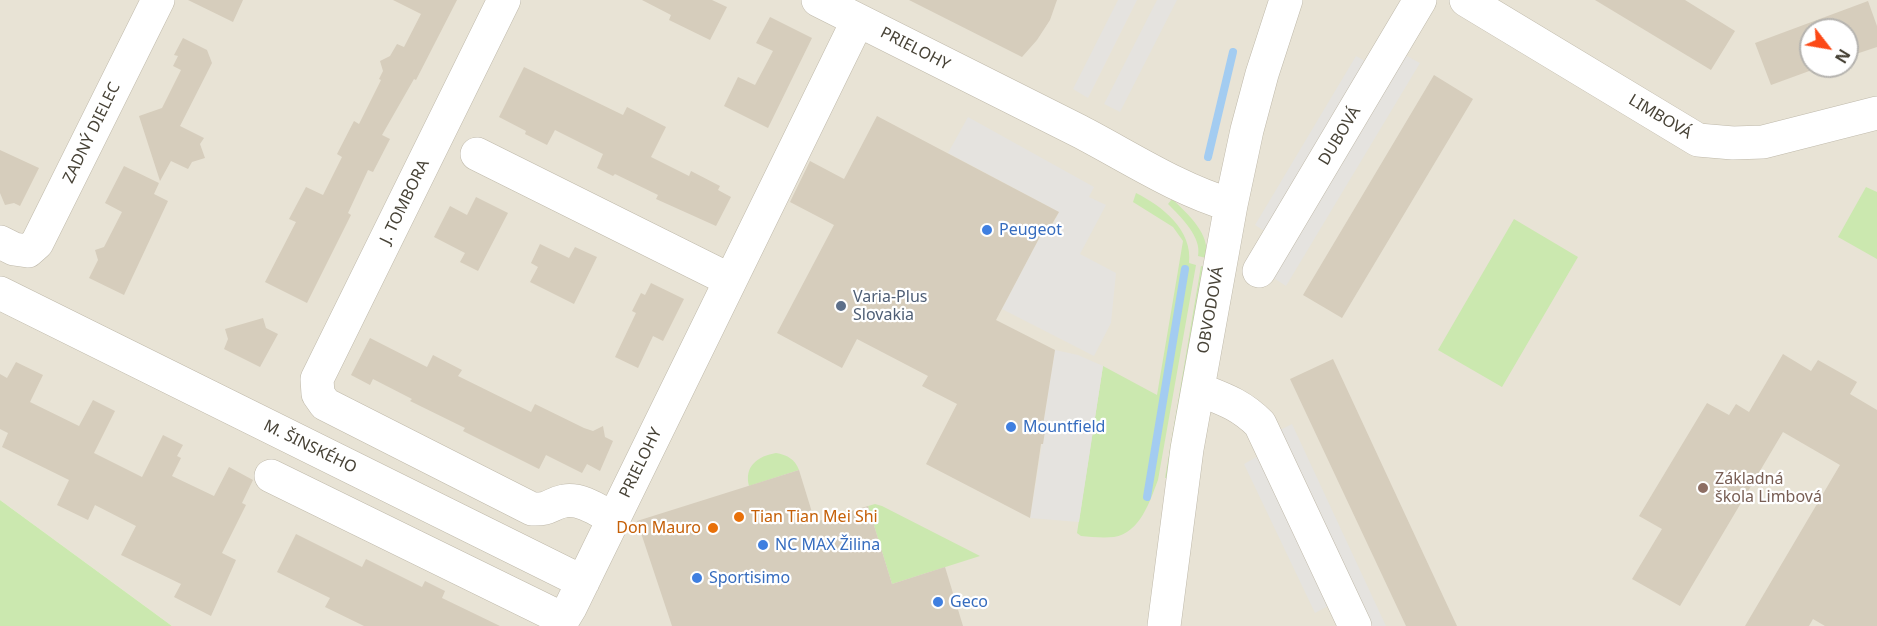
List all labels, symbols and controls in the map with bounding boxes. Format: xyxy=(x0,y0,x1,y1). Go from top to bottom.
north arrow xyxy=(1799,18,1859,78)
street label: PRIELOHY xyxy=(877,23,953,75)
text: N xyxy=(1830,45,1855,67)
street label: ZADNÝ DIELEC xyxy=(59,79,125,187)
street label: LIMBOVÁ xyxy=(1625,91,1695,143)
street label: DUBOVÁ xyxy=(1315,103,1365,169)
street label: J. TOMBORA xyxy=(376,157,434,247)
place label: Peugeot xyxy=(999,220,1062,240)
marker: Peugeot xyxy=(980,223,994,237)
street label: OBVODOVÁ xyxy=(1194,265,1228,355)
place label: Varia-Plus Slovakia xyxy=(853,287,927,325)
marker: Varia-Plus Slovakia xyxy=(834,299,848,313)
street label: M. ŠINSKÉHO xyxy=(260,416,360,478)
place label: Mountfield xyxy=(1023,417,1105,437)
marker: Mountfield xyxy=(1004,420,1018,434)
street label: PRIELOHY xyxy=(616,425,666,501)
place label: Základná škola Limbová xyxy=(1715,469,1822,507)
marker: Základná škola Limbová xyxy=(1696,481,1710,495)
place label: Tian Tian Mei Shi xyxy=(751,507,878,527)
marker: Tian Tian Mei Shi xyxy=(732,510,746,524)
place label: Don Mauro xyxy=(616,518,701,538)
marker: Don Mauro xyxy=(706,521,720,535)
place label: NC MAX Žilina xyxy=(775,535,880,555)
marker: NC MAX Žilina xyxy=(756,538,770,552)
place label: Sportisimo xyxy=(709,568,790,588)
marker: Sportisimo xyxy=(690,571,704,585)
place label: Geco xyxy=(950,592,988,612)
marker: Geco xyxy=(931,595,945,609)

